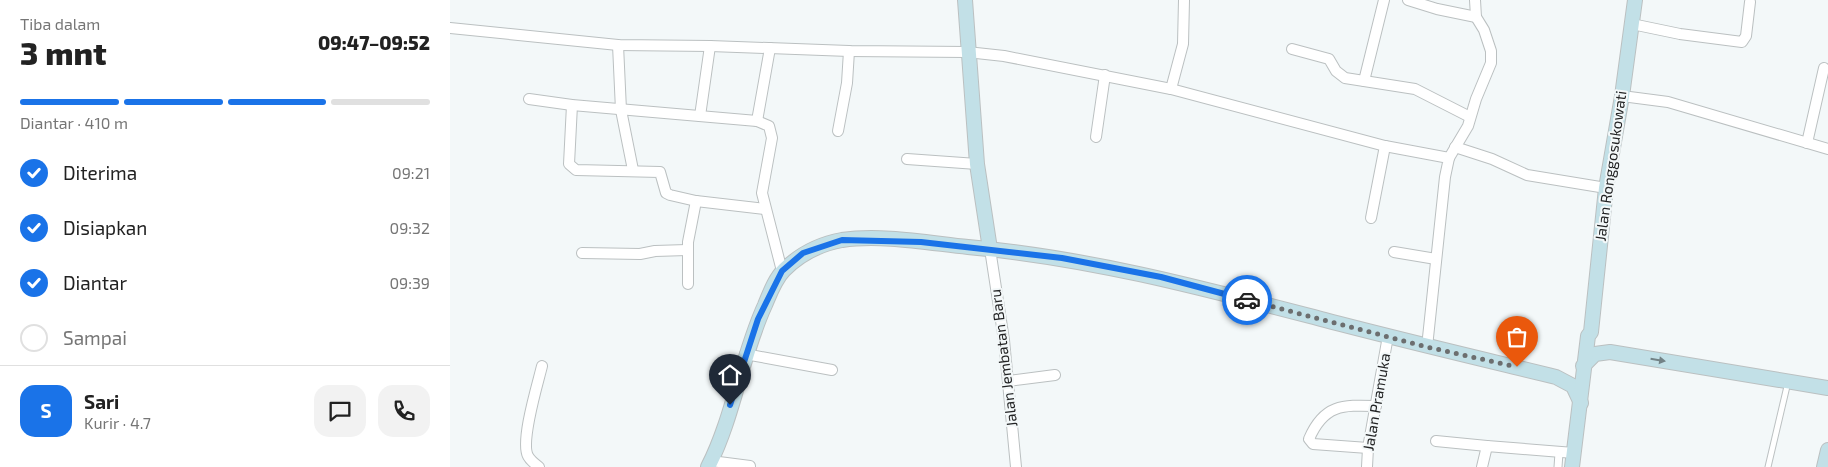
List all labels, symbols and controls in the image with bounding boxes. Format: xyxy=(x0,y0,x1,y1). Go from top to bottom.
text: Tiba dalam xyxy=(20,14,100,33)
text: 09:47–09:52 xyxy=(318,31,430,54)
text: 3 mnt xyxy=(20,33,107,71)
street label: Jalan Ronggosukowati xyxy=(1591,89,1629,242)
text: Diantar · 410 m xyxy=(20,113,128,132)
icon: check xyxy=(20,159,48,187)
text: Diterima xyxy=(63,161,137,184)
text: 09:21 xyxy=(392,163,430,182)
icon: check xyxy=(20,214,48,242)
text: Disiapkan xyxy=(63,216,147,239)
text: 09:32 xyxy=(390,218,430,237)
icon: check xyxy=(20,269,48,297)
text: Diantar xyxy=(63,271,127,294)
text: 09:39 xyxy=(389,273,430,292)
courier xyxy=(1222,275,1272,325)
icon: car xyxy=(1233,286,1261,314)
street label: Jalan Jembatan Baru xyxy=(986,288,1020,428)
pin xyxy=(1496,316,1538,367)
icon: bag xyxy=(1503,323,1531,351)
text: Sampai xyxy=(63,326,127,349)
street label: Jalan Pramuka xyxy=(1359,352,1393,452)
pin xyxy=(709,354,751,405)
one-way arrow xyxy=(1650,356,1666,364)
icon: home xyxy=(716,361,744,389)
button: chat xyxy=(314,385,366,437)
button: phone xyxy=(378,385,430,437)
text: Sari xyxy=(84,390,119,413)
text: S xyxy=(40,399,52,422)
text: Kurir · 4.7 xyxy=(84,413,151,432)

